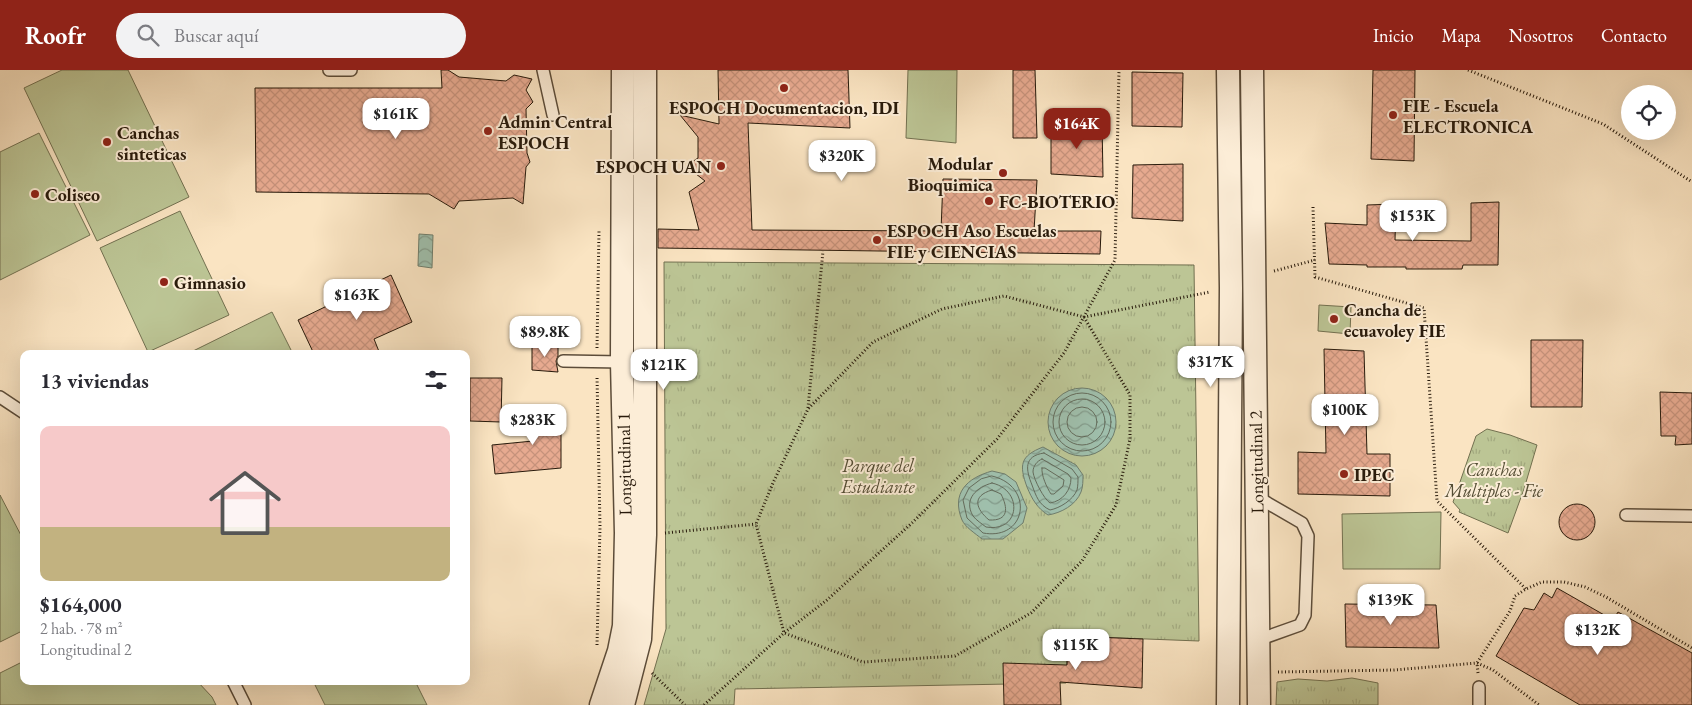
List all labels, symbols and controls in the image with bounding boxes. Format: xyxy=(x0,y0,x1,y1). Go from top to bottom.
search box xyxy=(116,13,466,58)
text: Roofr xyxy=(25,20,86,51)
icon: search xyxy=(134,21,162,49)
text: Buscar aquí xyxy=(174,23,259,48)
text: Inicio xyxy=(1373,24,1414,47)
text: Mapa xyxy=(1442,24,1481,47)
text: Nosotros xyxy=(1509,24,1573,47)
text: Contacto xyxy=(1601,24,1667,47)
marker: ESPOCH Documentacion, IDI xyxy=(778,82,790,94)
map controls xyxy=(1621,85,1676,140)
button: locate xyxy=(1621,85,1676,140)
place label: FIE - Escuela ELECTRONICA xyxy=(1403,94,1534,138)
place label: ESPOCH Documentacion, IDI xyxy=(669,96,899,119)
pin: $161K xyxy=(361,98,431,140)
text: $161K xyxy=(374,103,418,124)
pin: $164K xyxy=(1042,108,1112,150)
marker: FIE - Escuela ELECTRONICA xyxy=(1387,109,1399,121)
place label: Admin Central ESPOCH xyxy=(497,110,612,154)
text: $164K xyxy=(1055,113,1099,134)
place label: Canchas sinteticas xyxy=(117,121,187,165)
marker: Admin Central ESPOCH xyxy=(482,125,494,137)
marker: Canchas sinteticas xyxy=(101,136,113,148)
pin: $320K xyxy=(807,140,877,182)
text: $320K xyxy=(820,145,864,166)
place label: Modular Bioquimica xyxy=(908,152,994,196)
place label: ESPOCH UAN xyxy=(596,155,711,178)
marker: ESPOCH UAN xyxy=(715,160,727,172)
marker: Modular Bioquimica xyxy=(997,167,1009,179)
place label: Coliseo xyxy=(45,183,100,206)
marker: Coliseo xyxy=(29,188,41,200)
place label: FC-BIOTERIO xyxy=(999,190,1116,213)
marker: FC-BIOTERIO xyxy=(983,195,995,207)
pin: $153K xyxy=(1378,200,1448,242)
text: $153K xyxy=(1391,205,1435,226)
place label: ESPOCH Aso Escuelas FIE y CIENCIAS xyxy=(887,219,1057,263)
marker: ESPOCH Aso Escuelas FIE y CIENCIAS xyxy=(871,234,883,246)
place label: Gimnasio xyxy=(174,271,246,294)
marker: Gimnasio xyxy=(158,276,170,288)
pin: $163K xyxy=(322,278,392,321)
text: $163K xyxy=(335,284,379,305)
place label: Cancha de ecuavoley FIE xyxy=(1344,298,1446,342)
marker: Cancha de ecuavoley FIE xyxy=(1328,313,1340,325)
pin: $89.8K xyxy=(504,316,586,358)
text: $89.8K xyxy=(521,321,569,342)
pin: $317K xyxy=(1176,346,1246,388)
pin: $121K xyxy=(629,348,699,391)
text: $317K xyxy=(1189,351,1233,372)
text: $121K xyxy=(642,354,686,375)
icon: filters xyxy=(422,366,450,394)
text: 13 viviendas xyxy=(40,367,149,394)
pin: $100K xyxy=(1310,394,1380,436)
text: $100K xyxy=(1323,399,1367,420)
pin: $283K xyxy=(498,404,568,446)
text: $283K xyxy=(511,409,555,430)
street label: Longitudinal 2 xyxy=(1244,410,1268,514)
street label: Longitudinal 1 xyxy=(612,412,636,516)
park label: Parque del Estudiante xyxy=(840,454,916,498)
icon: home xyxy=(200,458,290,548)
park label: Canchas Multiples - Fie xyxy=(1444,458,1544,503)
place label: IPEC xyxy=(1354,463,1395,486)
marker: IPEC xyxy=(1338,468,1350,480)
pin: $139K xyxy=(1356,584,1426,626)
text: $139K xyxy=(1369,589,1413,610)
text: $164,000 xyxy=(40,591,122,618)
pin: $132K xyxy=(1563,614,1633,656)
text: 2 hab. · 78 m² xyxy=(40,618,122,639)
text: $132K xyxy=(1576,619,1620,640)
pin: $115K xyxy=(1041,628,1111,671)
text: $115K xyxy=(1054,634,1098,655)
text: Longitudinal 2 xyxy=(40,639,132,660)

